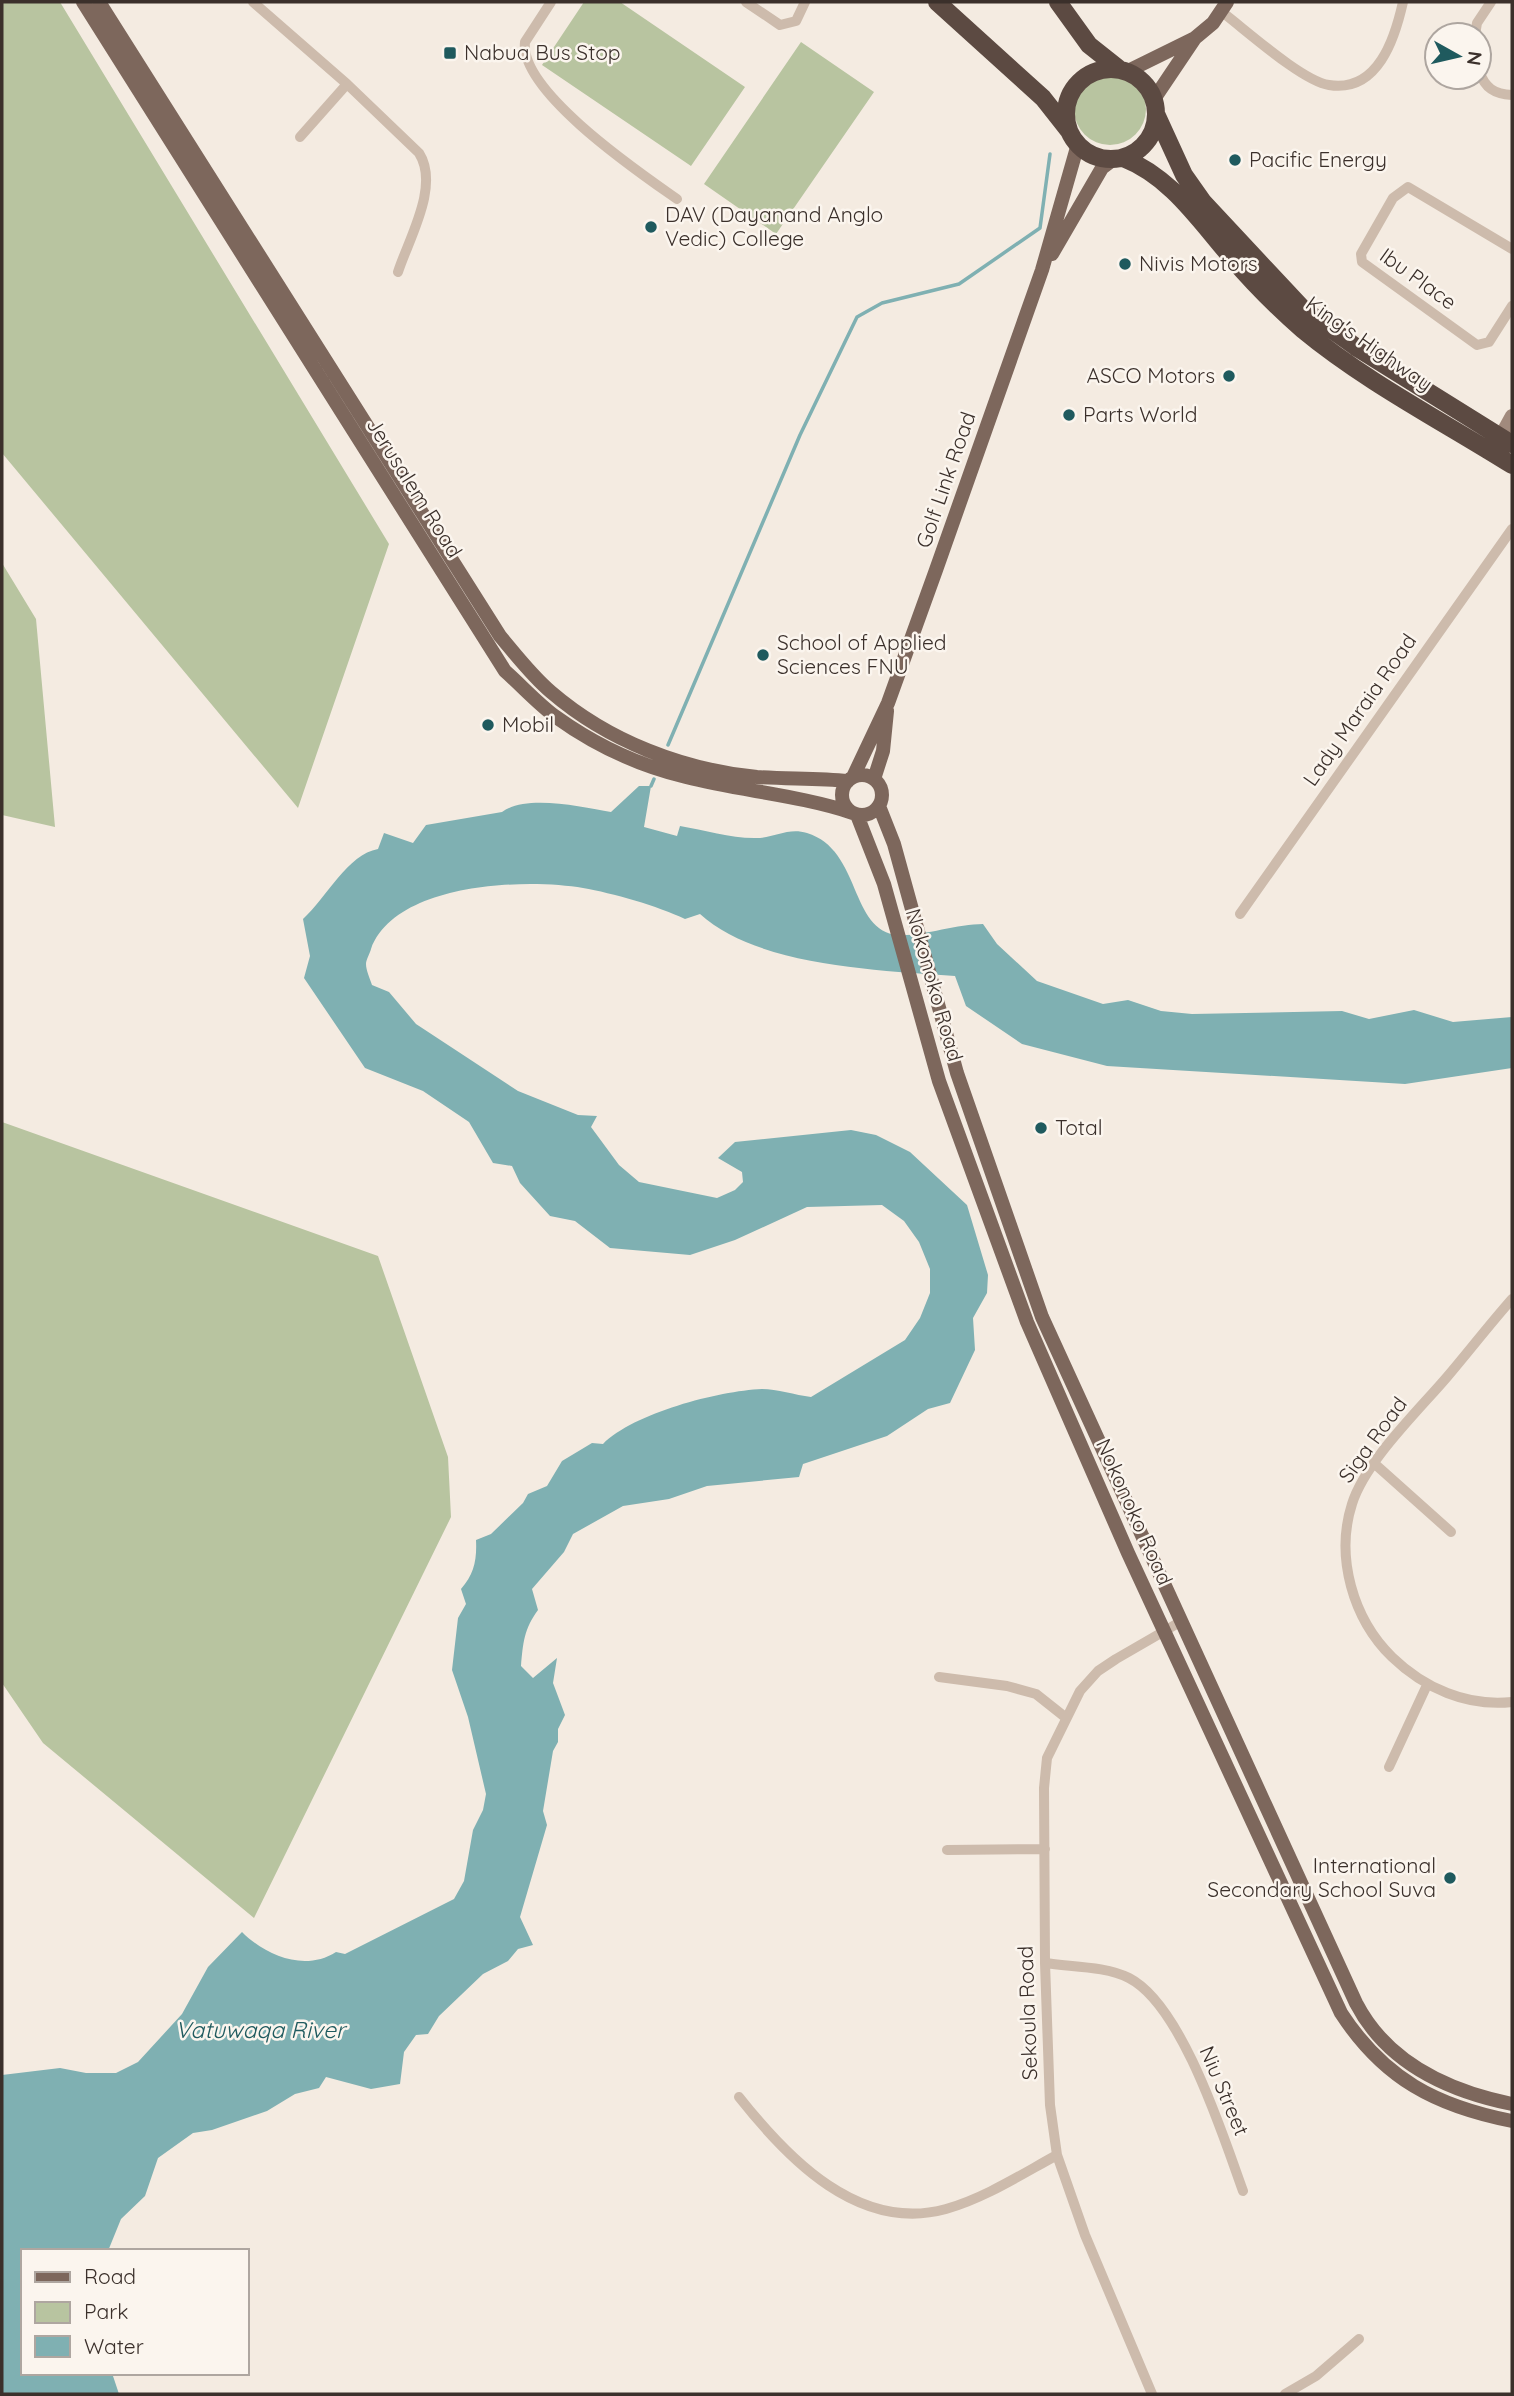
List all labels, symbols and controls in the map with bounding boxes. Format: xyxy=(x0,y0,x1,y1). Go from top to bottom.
north arrow xyxy=(1423,21,1493,91)
place label: Nabua Bus Stop xyxy=(464,39,621,65)
marker: Nabua Bus Stop xyxy=(442,45,458,61)
text: N xyxy=(1462,50,1488,67)
place label: Pacific Energy xyxy=(1249,146,1387,172)
marker: Pacific Energy xyxy=(1227,152,1243,168)
place label: DAV (Dayanand Anglo Vedic) College xyxy=(665,201,883,251)
marker: DAV (Dayanand Anglo Vedic) College xyxy=(643,219,659,235)
street label: Ibu Place xyxy=(1375,242,1462,315)
place label: Nivis Motors xyxy=(1139,250,1258,276)
marker: Nivis Motors xyxy=(1117,256,1133,272)
street label: King's Highway xyxy=(1301,290,1438,396)
place label: ASCO Motors xyxy=(1086,362,1215,388)
marker: ASCO Motors xyxy=(1221,368,1237,384)
place label: Parts World xyxy=(1083,401,1197,427)
marker: Parts World xyxy=(1061,407,1077,423)
street label: Golf Link Road xyxy=(910,408,981,551)
street label: Jerusalem Road xyxy=(361,413,468,562)
street label: Lady Maraia Road xyxy=(1297,628,1421,791)
place label: School of Applied Sciences FNU xyxy=(777,629,946,679)
marker: School of Applied Sciences FNU xyxy=(755,647,771,663)
place label: Mobil xyxy=(502,711,554,737)
marker: Mobil xyxy=(480,717,496,733)
street label: Nokonoko Road xyxy=(901,905,969,1064)
place label: Total xyxy=(1055,1114,1103,1140)
marker: Total xyxy=(1033,1120,1049,1136)
street label: Siga Road xyxy=(1332,1391,1412,1487)
street label: Nokonoko Road xyxy=(1091,1434,1179,1589)
place label: International Secondary School Suva xyxy=(1207,1852,1436,1902)
marker: International Secondary School Suva xyxy=(1442,1870,1458,1886)
street label: Sekoula Road xyxy=(1012,1945,1042,2081)
water label: Vatuwaqa River xyxy=(175,2015,348,2044)
street label: Niu Street xyxy=(1194,2042,1255,2139)
legend xyxy=(21,2249,248,2375)
text: Road xyxy=(84,2263,136,2289)
text: Park xyxy=(84,2298,128,2324)
text: Water xyxy=(84,2333,144,2359)

